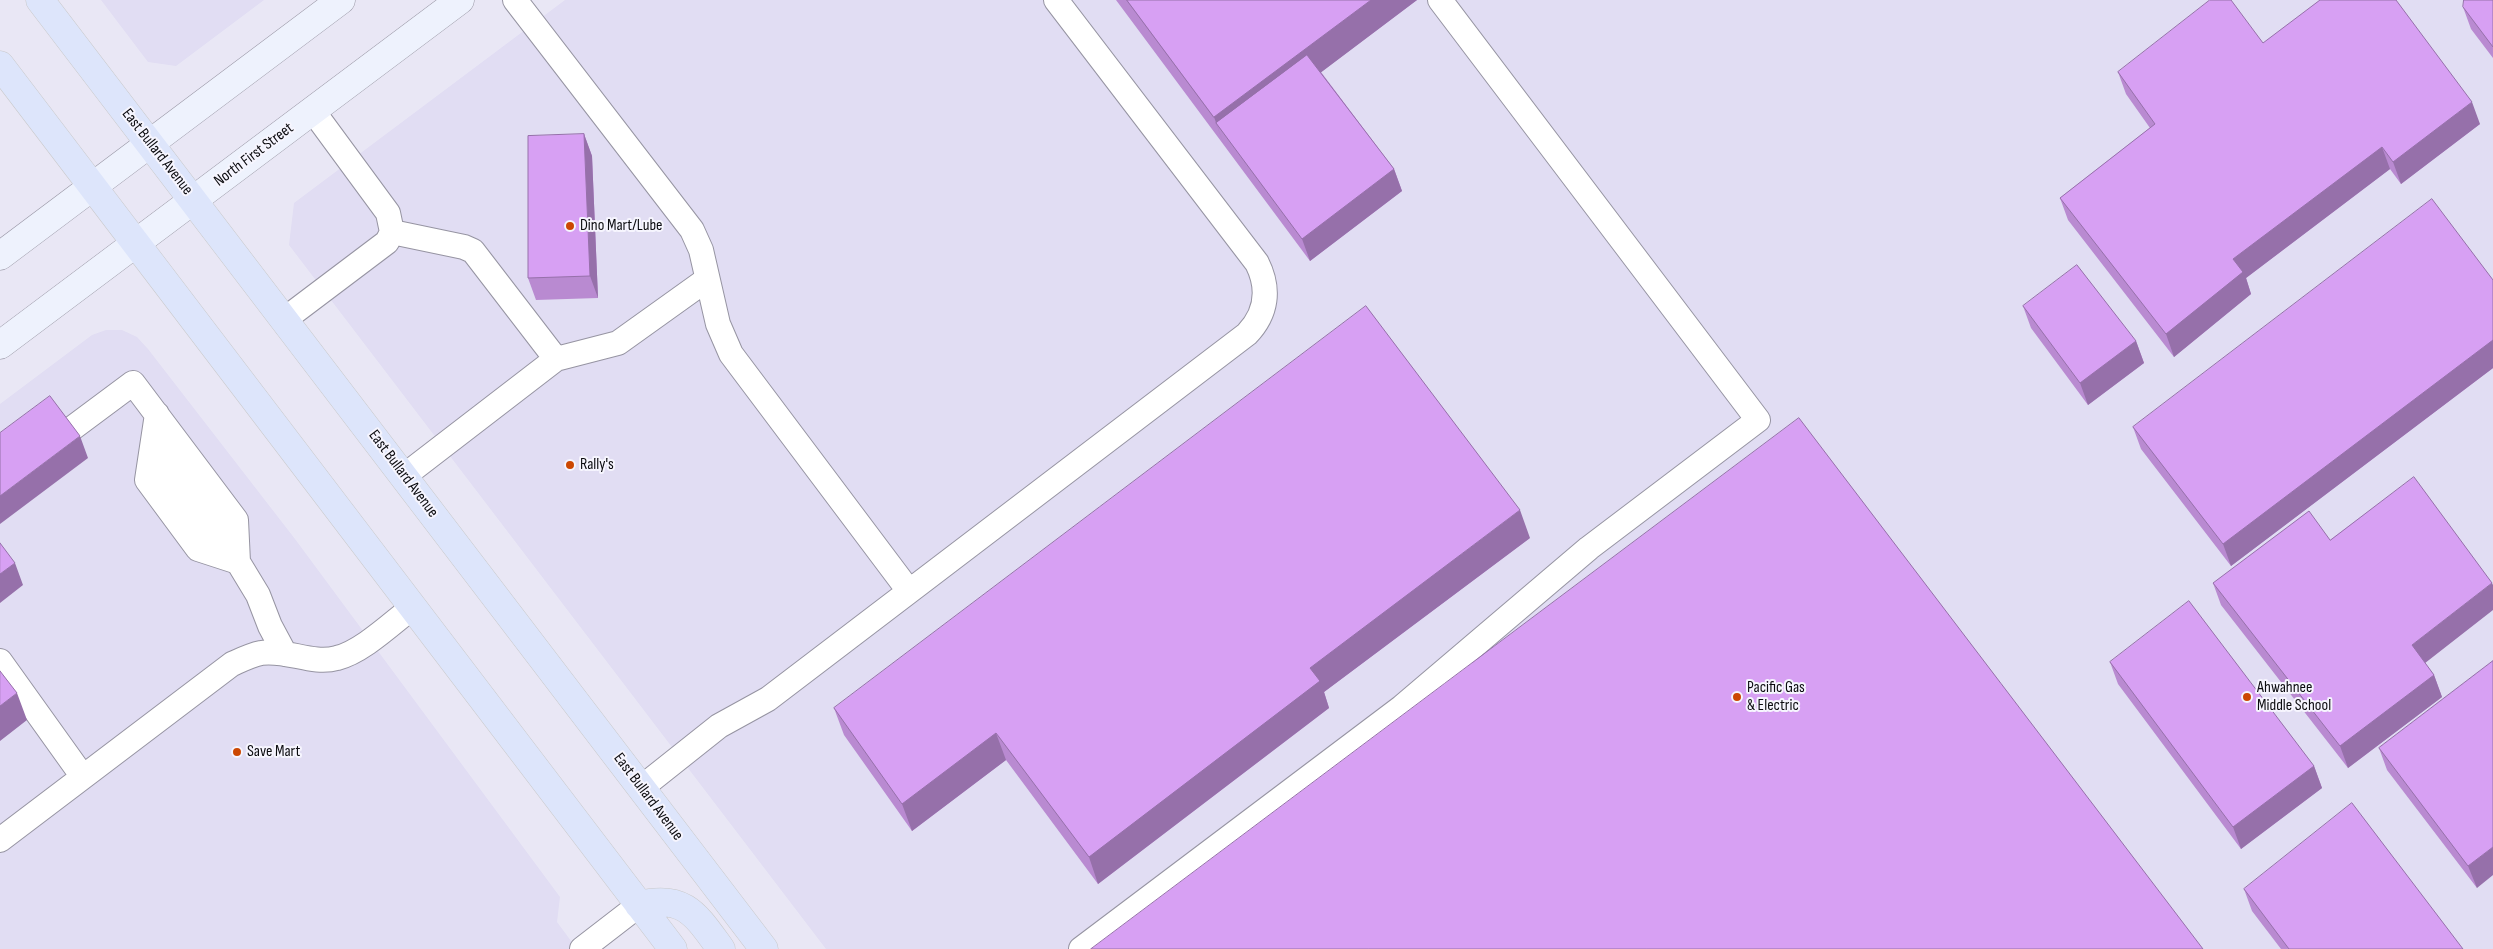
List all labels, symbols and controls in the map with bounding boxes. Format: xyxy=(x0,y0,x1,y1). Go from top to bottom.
street label: East Bullard Avenue xyxy=(117,105,197,199)
street label: North First Street xyxy=(211,119,297,191)
place label: Dino Mart/Lube xyxy=(580,216,663,236)
marker: Dino Mart/Lube xyxy=(564,220,576,232)
street label: East Bullard Avenue xyxy=(364,427,442,521)
place label: Rally's xyxy=(580,455,614,475)
marker: Rally's xyxy=(564,459,576,471)
place label: Pacific Gas & Electric xyxy=(1747,678,1805,716)
place label: Ahwahnee Middle School xyxy=(2257,678,2331,716)
marker: Pacific Gas & Electric xyxy=(1731,691,1743,703)
marker: Ahwahnee Middle School xyxy=(2241,691,2253,703)
place label: Save Mart xyxy=(247,742,300,762)
marker: Save Mart xyxy=(231,746,243,758)
street label: East Bullard Avenue xyxy=(609,750,687,844)

